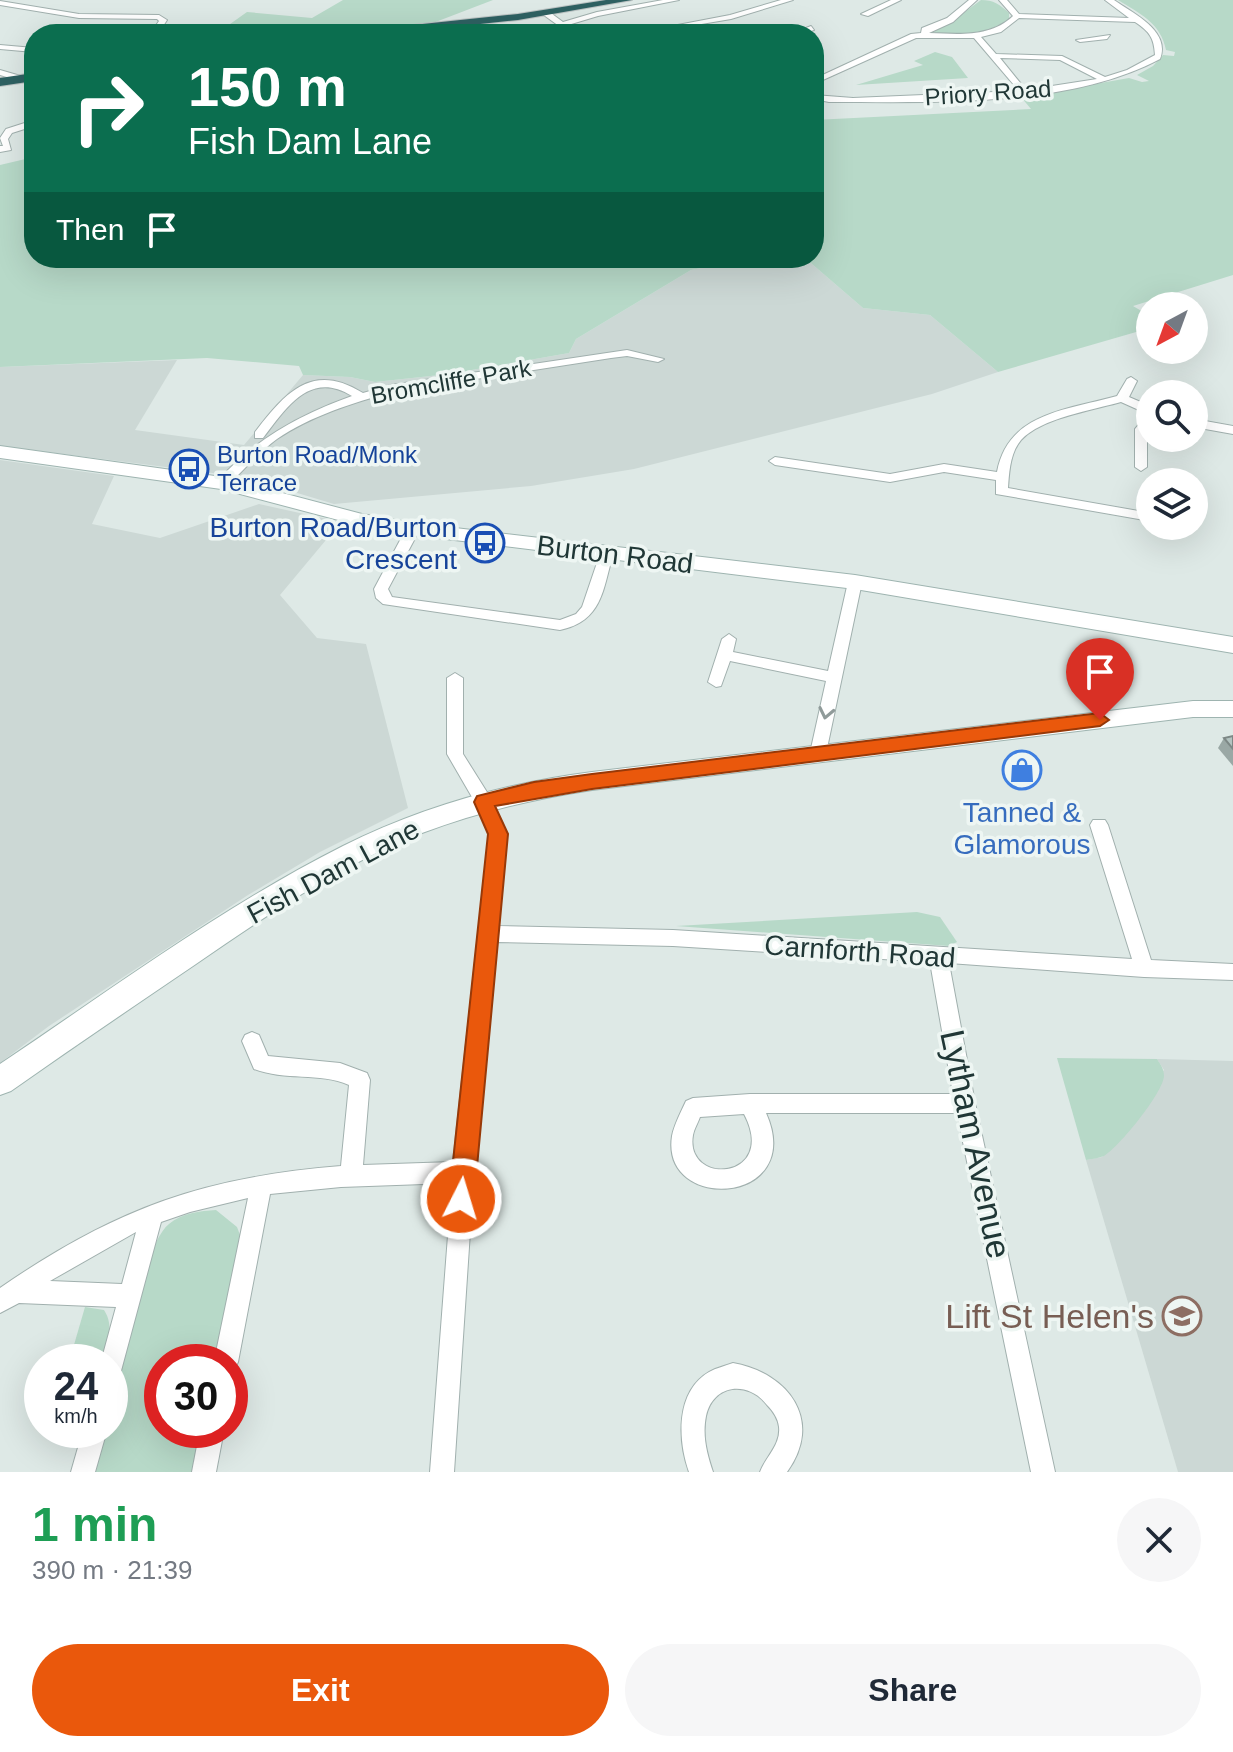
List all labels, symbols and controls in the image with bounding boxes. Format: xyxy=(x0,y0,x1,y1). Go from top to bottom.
text: 150 m xyxy=(188,55,347,118)
icon: right xyxy=(56,56,160,160)
street label: Priory Road xyxy=(924,75,1052,110)
text: Fish Dam Lane xyxy=(188,121,432,162)
icon: arrive xyxy=(140,208,184,252)
text: Then xyxy=(56,213,124,246)
north arrow xyxy=(1136,292,1208,364)
map controls xyxy=(1136,292,1208,540)
street label: Bromcliffe Park xyxy=(369,354,534,409)
button: search xyxy=(1136,380,1208,452)
place label: Burton Road/Monk Terrace xyxy=(217,441,418,496)
bus stop icon: Burton Road/Monk Terrace xyxy=(168,448,210,490)
button: layers xyxy=(1136,468,1208,540)
place label: Burton Road/Burton Crescent xyxy=(210,512,457,575)
bus stop icon: Burton Road/Burton Crescent xyxy=(464,522,506,564)
street label: Burton Road xyxy=(535,530,695,579)
pin xyxy=(1066,638,1134,720)
icon: arrive xyxy=(1078,650,1122,694)
one-way arrow xyxy=(818,706,835,720)
shop icon: Tanned & Glamorous xyxy=(1001,749,1043,791)
place label: Tanned & Glamorous xyxy=(954,797,1090,860)
street label: Fish Dam Lane xyxy=(242,813,424,930)
street label: Carnforth Road xyxy=(763,929,957,974)
street label: Lytham Avenue xyxy=(933,1026,1019,1262)
position arrow xyxy=(419,1157,503,1241)
school or university icon: Lift St Helen's xyxy=(1161,1295,1203,1337)
place label: Lift St Helen's xyxy=(945,1297,1154,1335)
speed limit sign: 30 xyxy=(144,1344,248,1448)
text: 24 xyxy=(54,1364,98,1408)
text: km/h xyxy=(54,1405,98,1427)
text: 1 min xyxy=(32,1498,157,1551)
button: close xyxy=(1117,1498,1201,1582)
text: 390 m · 21:39 xyxy=(32,1555,192,1585)
button: Exit xyxy=(32,1644,609,1736)
button: Share xyxy=(625,1644,1201,1736)

